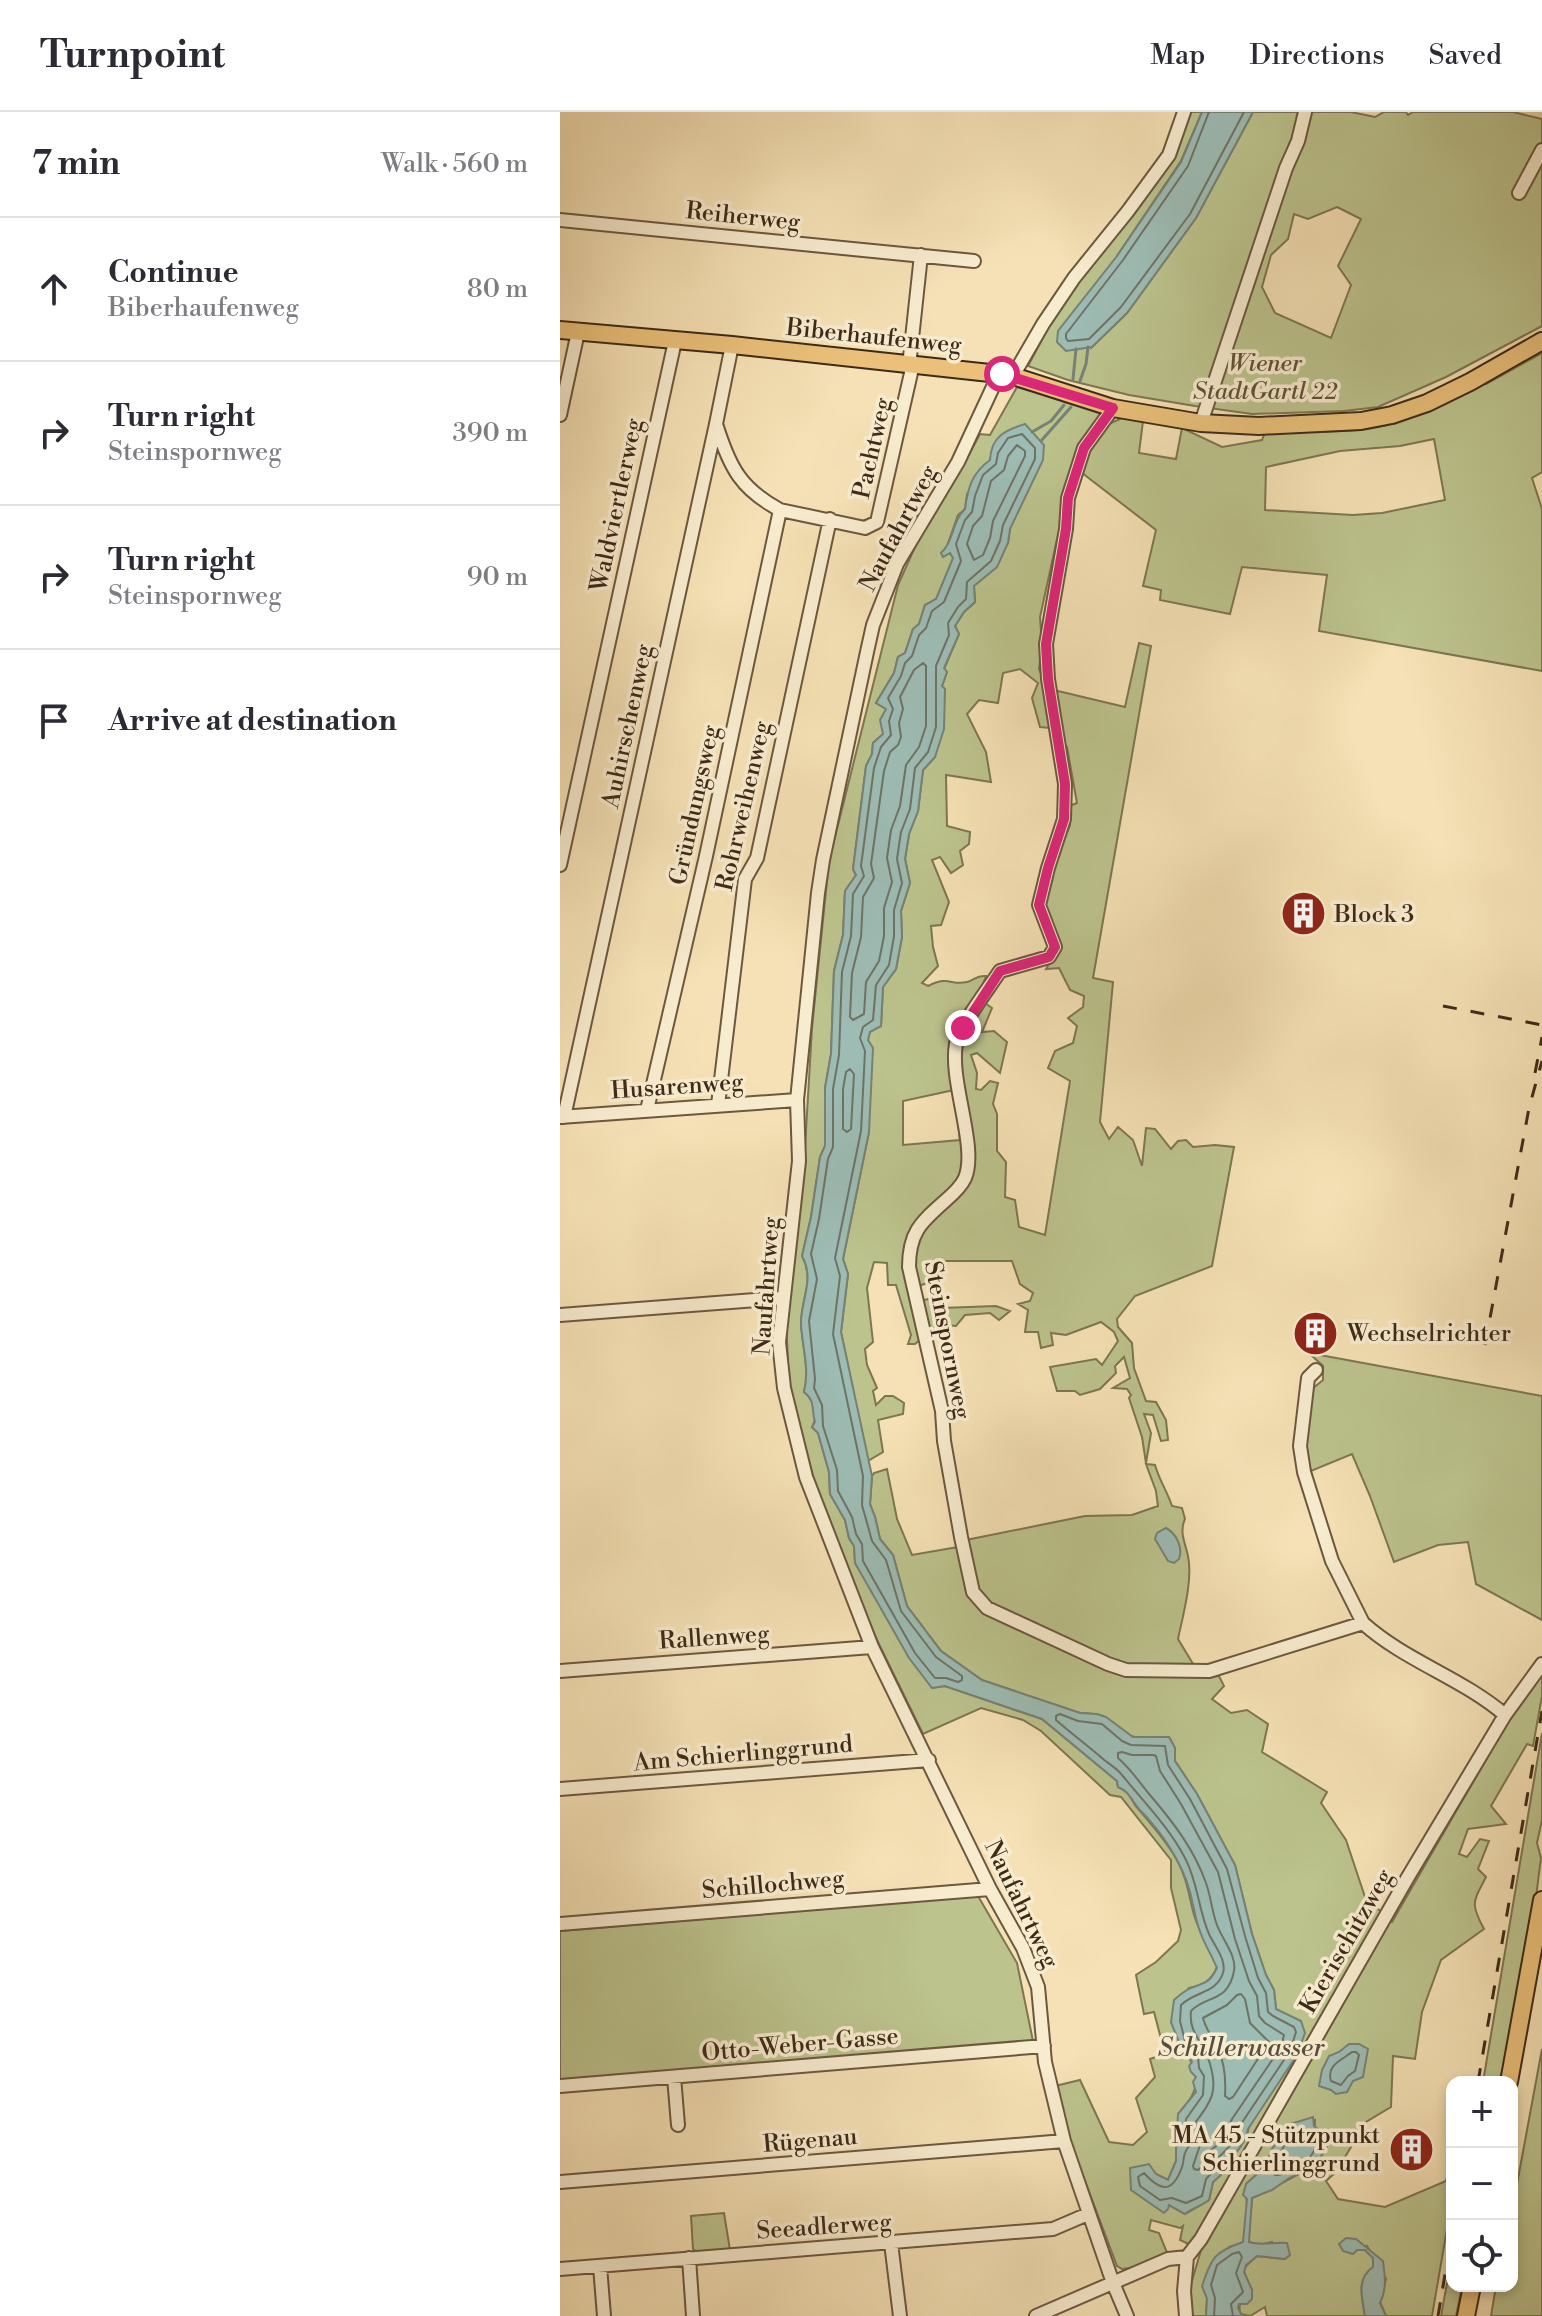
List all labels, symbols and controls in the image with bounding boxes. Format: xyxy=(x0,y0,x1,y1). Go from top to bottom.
text: Turnpoint xyxy=(40,32,225,79)
text: Map xyxy=(1150,38,1205,73)
text: Directions xyxy=(1249,38,1384,73)
text: Saved xyxy=(1428,38,1502,73)
text: 7 min xyxy=(32,143,120,185)
text: Walk · 560 m xyxy=(381,148,528,180)
street label: Reiherweg xyxy=(684,196,802,238)
text: Continue xyxy=(108,254,239,292)
icon: ahead xyxy=(32,267,76,311)
text: 80 m xyxy=(467,273,528,305)
text: Biberhaufenweg xyxy=(108,292,299,324)
street label: Biberhaufenweg xyxy=(784,313,964,361)
park label: Wiener StadtGartl 22 xyxy=(1193,349,1338,407)
route start xyxy=(984,356,1020,392)
street label: Pachtweg xyxy=(847,394,899,502)
text: Turn right xyxy=(108,398,255,436)
icon: right xyxy=(32,411,76,455)
street label: Waldviertlerweg xyxy=(584,415,650,596)
text: 390 m xyxy=(453,417,528,449)
text: Steinspornweg xyxy=(108,436,282,468)
street label: Naufahrtweg xyxy=(853,460,945,597)
text: Turn right xyxy=(108,542,255,580)
icon: right xyxy=(32,555,76,599)
text: 90 m xyxy=(467,561,528,593)
text: Steinspornweg xyxy=(108,580,282,612)
street label: Auhirschenweg xyxy=(596,641,660,812)
icon: arrive xyxy=(32,699,76,743)
text: Arrive at destination xyxy=(108,702,397,740)
street label: Rohrweihenweg xyxy=(710,718,778,894)
street label: Gründungsweg xyxy=(663,722,727,888)
building icon: Block 3 xyxy=(1279,890,1327,938)
place label: Block 3 xyxy=(1333,900,1414,930)
route end xyxy=(945,1010,981,1046)
street label: Husarenweg xyxy=(610,1067,745,1107)
street label: Naufahrtweg xyxy=(747,1215,787,1356)
street label: Steinspornweg xyxy=(917,1259,977,1422)
building icon: Wechselrichter xyxy=(1292,1309,1340,1357)
place label: Wechselrichter xyxy=(1346,1319,1511,1349)
street label: Rallenweg xyxy=(658,1619,771,1657)
street label: Am Schierlinggrund xyxy=(631,1729,854,1779)
street label: Naufahrtweg xyxy=(977,1835,1065,1974)
street label: Schillochweg xyxy=(701,1864,846,1906)
street label: Kierischitzweg xyxy=(1293,1864,1401,2019)
street label: Otto-Weber-Gasse xyxy=(700,2021,900,2069)
water label: Schillerwasser xyxy=(1158,2032,1325,2064)
map controls xyxy=(1446,2076,1518,2292)
button: + xyxy=(1446,2076,1518,2148)
place label: MA 45 - Stützpunkt Schierlinggrund xyxy=(1172,2121,1381,2179)
street label: Rügenau xyxy=(762,2122,859,2160)
building icon: MA 45 - Stützpunkt Schierlinggrund xyxy=(1387,2125,1435,2173)
button: − xyxy=(1446,2148,1518,2220)
street label: Seeadlerweg xyxy=(756,2207,893,2247)
button: locate xyxy=(1446,2220,1518,2292)

